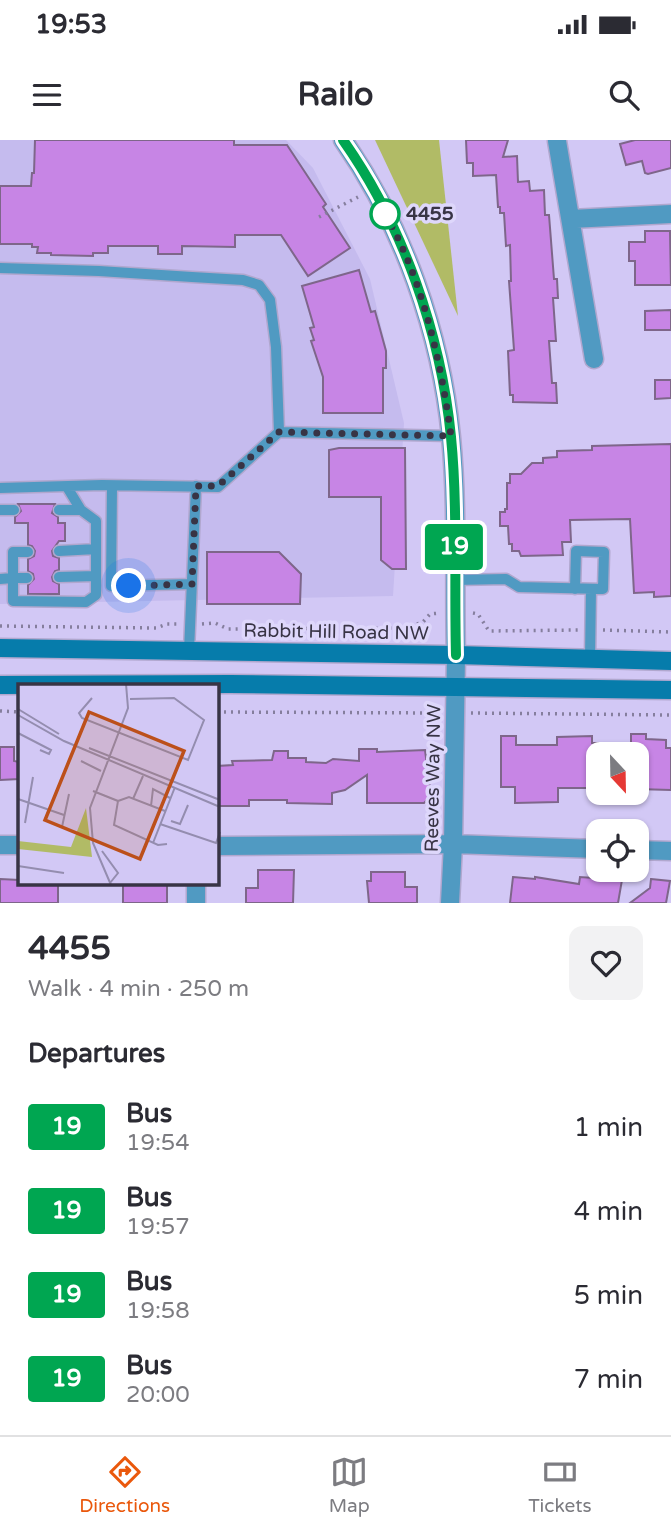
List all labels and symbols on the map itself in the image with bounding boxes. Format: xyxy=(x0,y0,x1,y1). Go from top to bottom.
marker: 4455 xyxy=(370,199,400,229)
place label: 4455 xyxy=(406,203,454,225)
line badge: 19 xyxy=(422,524,486,570)
your location xyxy=(111,568,146,603)
street label: Rabbit Hill Road NW xyxy=(243,619,429,645)
inset map xyxy=(18,684,219,886)
street label: Reeves Way NW xyxy=(421,704,445,852)
north arrow xyxy=(586,742,649,805)

